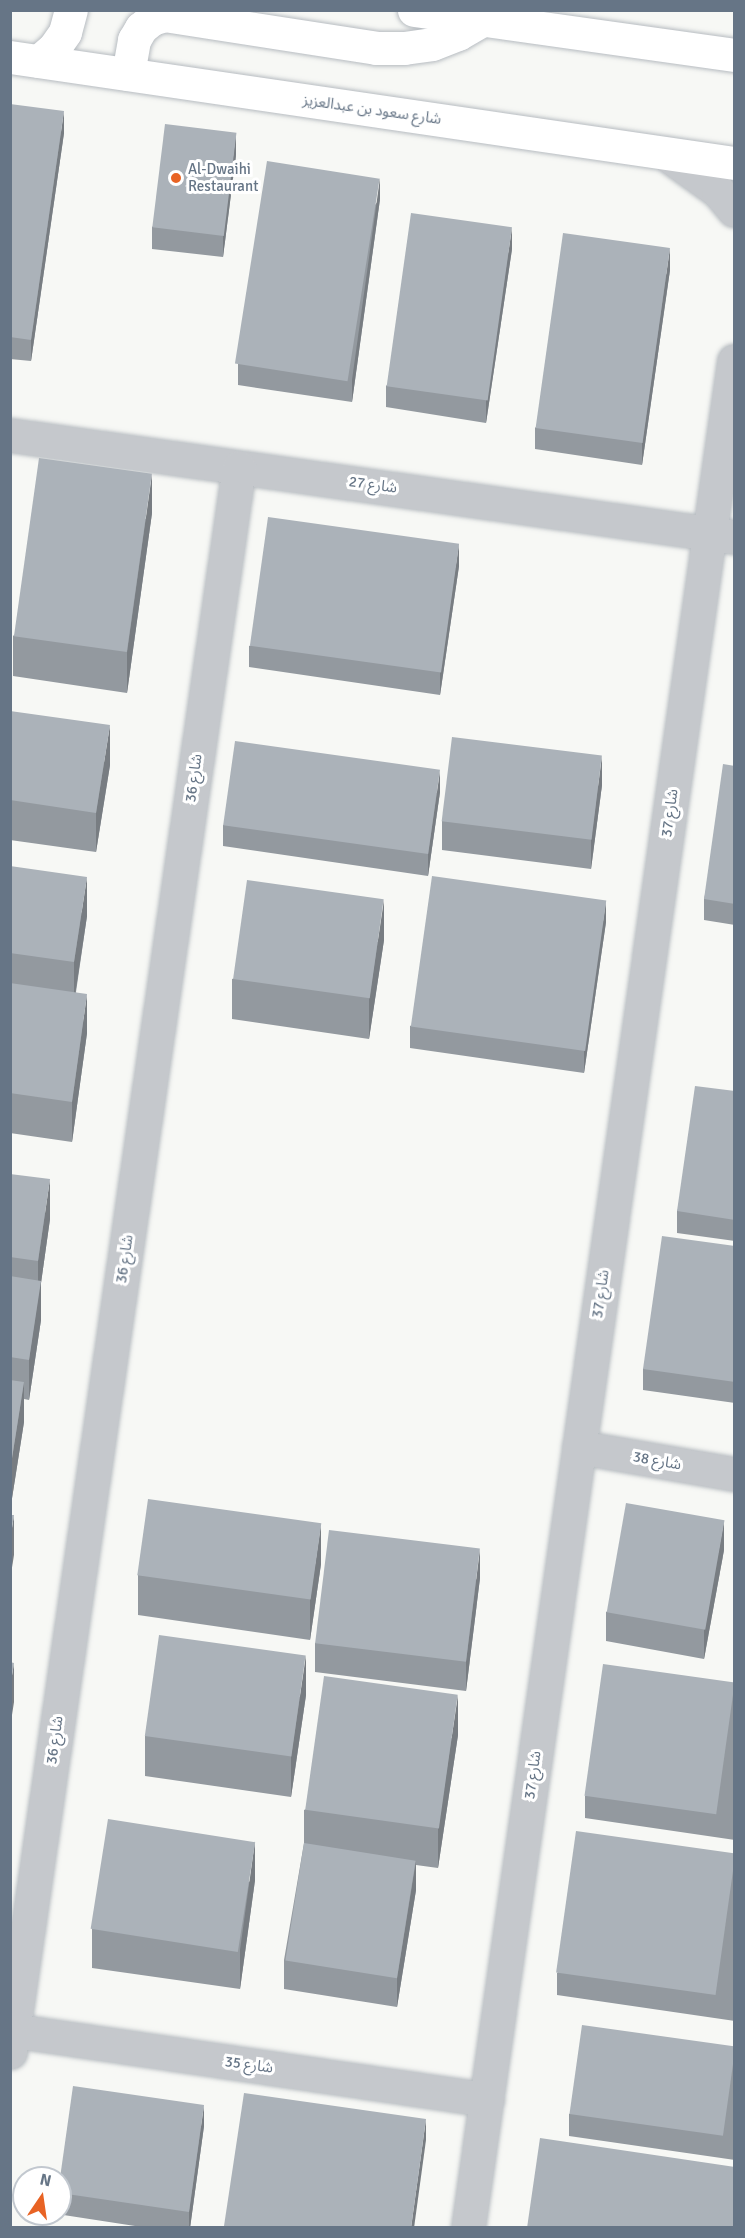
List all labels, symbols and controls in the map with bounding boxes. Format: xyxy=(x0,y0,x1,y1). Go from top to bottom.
street label: شارع سعود بن عبدالعزيز xyxy=(302,91,442,129)
place label: Al-Dwaihi Restaurant xyxy=(188,160,258,195)
marker: Al-Dwaihi Restaurant xyxy=(169,171,183,185)
street label: شارع 27 xyxy=(348,473,398,497)
street label: شارع 36 xyxy=(182,753,206,803)
street label: شارع 37 xyxy=(658,788,682,838)
street label: شارع 36 xyxy=(113,1234,137,1284)
street label: شارع 37 xyxy=(589,1269,613,1319)
street label: شارع 38 xyxy=(631,1448,683,1474)
street label: شارع 36 xyxy=(43,1715,67,1765)
street label: شارع 37 xyxy=(521,1750,545,1800)
street label: شارع 35 xyxy=(224,2053,274,2077)
north arrow xyxy=(12,2166,72,2226)
text: N xyxy=(38,2169,53,2191)

